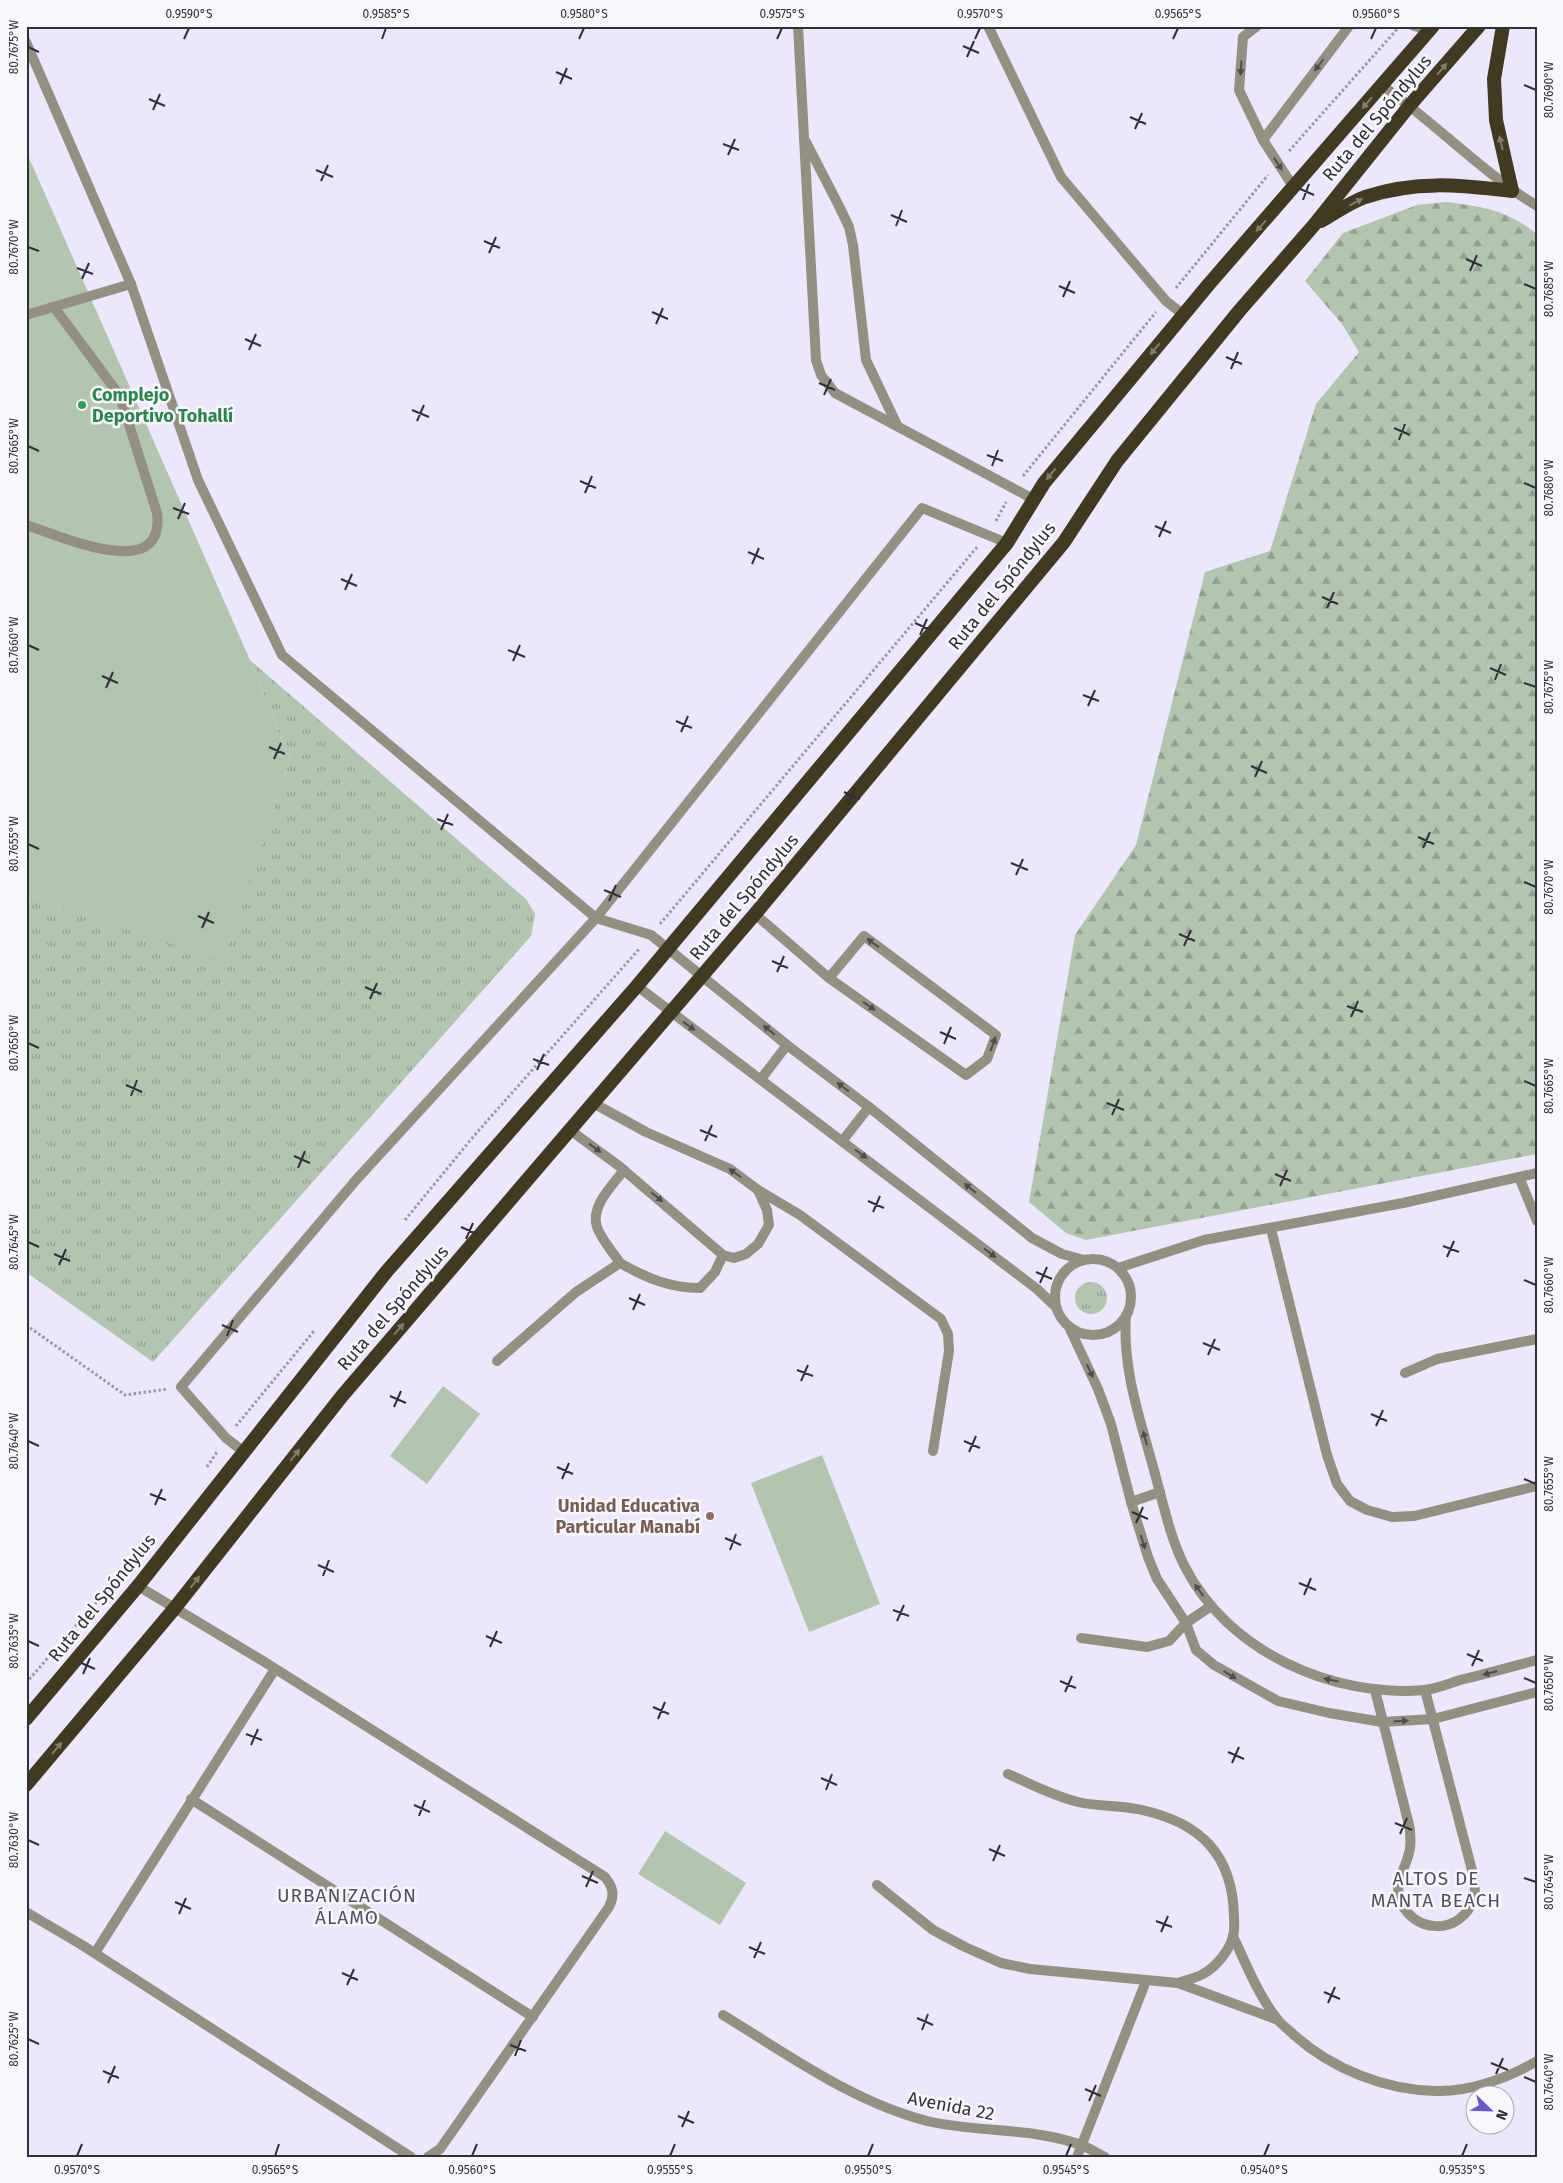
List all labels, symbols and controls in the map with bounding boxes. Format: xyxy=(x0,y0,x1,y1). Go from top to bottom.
text: 0.9590°S xyxy=(165,7,213,21)
text: 0.9585°S xyxy=(363,7,410,21)
text: 0.9580°S xyxy=(560,7,608,21)
text: 0.9575°S xyxy=(759,7,805,21)
text: 0.9570°S xyxy=(957,7,1003,21)
text: 0.9565°S xyxy=(1155,7,1202,21)
text: 0.9560°S xyxy=(1352,7,1400,21)
text: 80.7675°W xyxy=(7,20,21,74)
street label: Ruta del Spóndylus xyxy=(1318,50,1436,186)
one-way arrow xyxy=(1314,58,1325,71)
one-way arrow xyxy=(1236,60,1244,76)
text: 80.7690°W xyxy=(1542,62,1556,118)
one-way arrow xyxy=(1436,63,1448,75)
one-way arrow xyxy=(1362,97,1373,110)
one-way arrow xyxy=(1497,136,1505,151)
one-way arrow xyxy=(1273,157,1283,171)
one-way arrow xyxy=(1350,197,1363,206)
text: 80.7670°W xyxy=(7,219,21,275)
one-way arrow xyxy=(1255,219,1266,232)
text: 80.7685°W xyxy=(1542,261,1556,317)
one-way arrow xyxy=(1150,343,1161,356)
place label: Complejo Deportivo Tohallí xyxy=(92,384,233,427)
marker: Complejo Deportivo Tohallí xyxy=(76,399,88,411)
text: 80.7665°W xyxy=(7,418,21,474)
text: 80.7680°W xyxy=(1542,459,1556,517)
one-way arrow xyxy=(1046,468,1057,481)
street label: Ruta del Spóndylus xyxy=(944,518,1060,654)
text: 80.7660°W xyxy=(7,616,21,673)
text: 80.7675°W xyxy=(1542,660,1556,714)
text: 80.7655°W xyxy=(7,816,21,872)
street label: Ruta del Spóndylus xyxy=(685,829,803,965)
text: 80.7670°W xyxy=(1542,859,1556,915)
one-way arrow xyxy=(867,937,880,948)
one-way arrow xyxy=(862,1001,876,1011)
text: 80.7650°W xyxy=(7,1015,21,1071)
one-way arrow xyxy=(682,1021,695,1032)
one-way arrow xyxy=(763,1025,776,1036)
one-way arrow xyxy=(990,1036,997,1051)
text: 80.7665°W xyxy=(1542,1058,1556,1114)
one-way arrow xyxy=(836,1082,850,1092)
one-way arrow xyxy=(588,1143,602,1153)
one-way arrow xyxy=(854,1149,867,1160)
one-way arrow xyxy=(728,1168,742,1178)
one-way arrow xyxy=(963,1183,976,1194)
one-way arrow xyxy=(650,1192,663,1203)
text: 80.7645°W xyxy=(7,1214,21,1270)
street label: Ruta del Spóndylus xyxy=(333,1241,453,1375)
one-way arrow xyxy=(983,1248,997,1258)
text: 80.7660°W xyxy=(1542,1256,1556,1313)
one-way arrow xyxy=(393,1324,405,1336)
one-way arrow xyxy=(1086,1364,1094,1378)
text: 80.7640°W xyxy=(7,1412,21,1469)
one-way arrow xyxy=(1141,1430,1149,1445)
one-way arrow xyxy=(290,1448,301,1461)
text: 80.7655°W xyxy=(1542,1456,1556,1512)
place label: Unidad Educativa Particular Manabí xyxy=(556,1495,700,1538)
marker: Unidad Educativa Particular Manabí xyxy=(704,1510,716,1522)
street label: Ruta del Spóndylus xyxy=(44,1530,160,1666)
one-way arrow xyxy=(1140,1535,1147,1550)
one-way arrow xyxy=(189,1576,200,1589)
one-way arrow xyxy=(1194,1584,1205,1597)
text: 80.7635°W xyxy=(7,1613,21,1669)
text: 80.7650°W xyxy=(1542,1655,1556,1711)
one-way arrow xyxy=(1482,1669,1497,1677)
one-way arrow xyxy=(1223,1670,1236,1679)
one-way arrow xyxy=(1323,1676,1338,1684)
one-way arrow xyxy=(1393,1717,1409,1725)
one-way arrow xyxy=(52,1741,63,1754)
text: 80.7630°W xyxy=(7,1812,21,1868)
text: 80.7645°W xyxy=(1542,1854,1556,1910)
district label: ALTOS DE MANTA BEACH xyxy=(1371,1867,1501,1912)
district label: URBANIZACIÓN ÁLAMO xyxy=(277,1884,417,1929)
text: 80.7625°W xyxy=(7,2011,21,2067)
text: 80.7640°W xyxy=(1542,2053,1556,2110)
north arrow xyxy=(1466,2086,1516,2136)
street label: Avenida 22 xyxy=(906,2087,996,2125)
text: N xyxy=(1492,2107,1511,2122)
text: 0.9570°S xyxy=(54,2163,100,2177)
text: 0.9565°S xyxy=(252,2163,299,2177)
text: 0.9560°S xyxy=(448,2163,496,2177)
text: 0.9555°S xyxy=(647,2163,694,2177)
text: 0.9550°S xyxy=(844,2163,892,2177)
text: 0.9545°S xyxy=(1043,2163,1090,2177)
text: 0.9540°S xyxy=(1240,2163,1288,2177)
text: 0.9535°S xyxy=(1439,2163,1486,2177)

